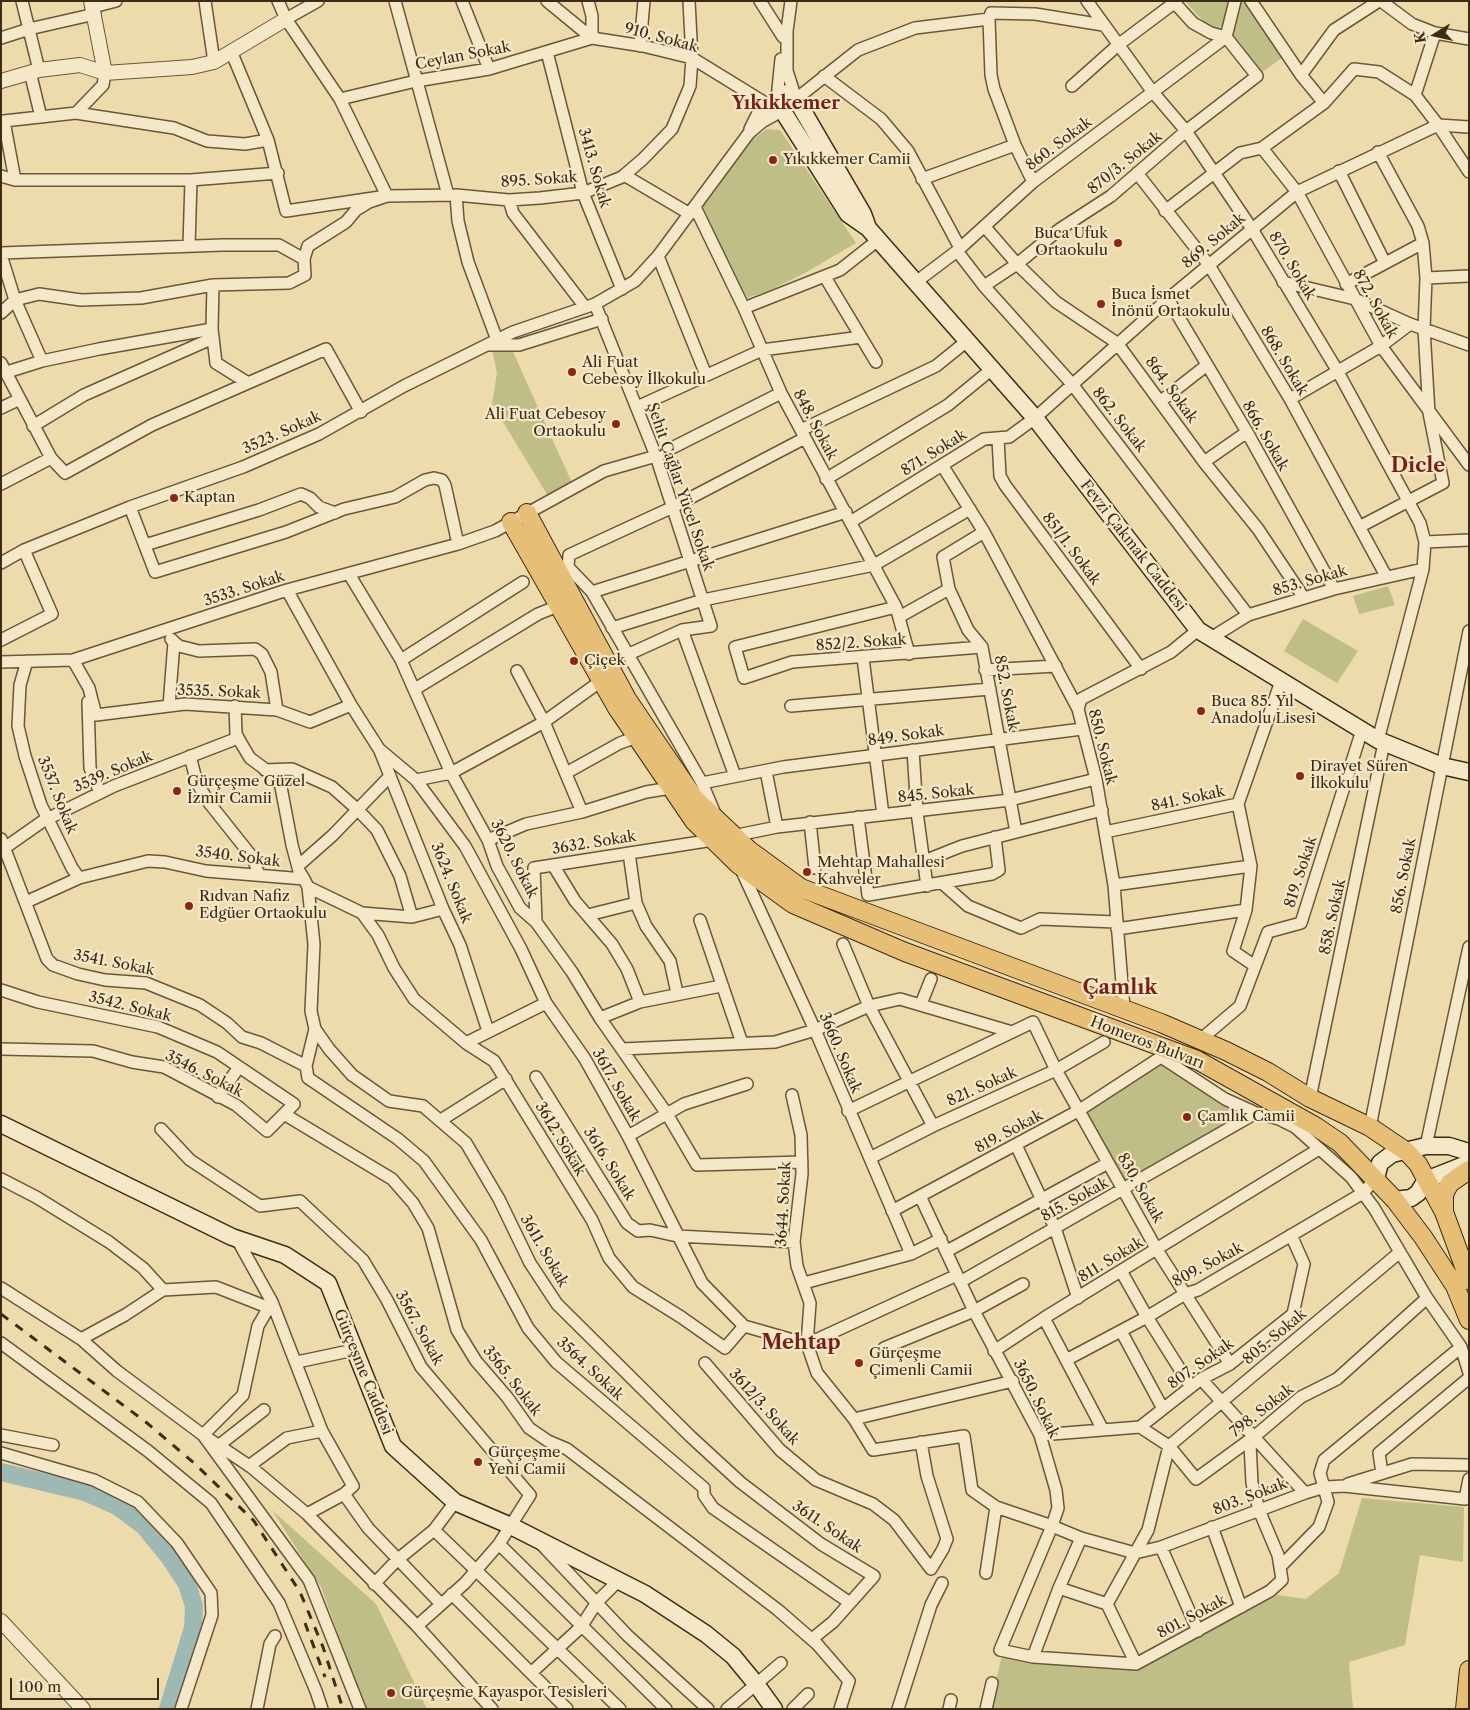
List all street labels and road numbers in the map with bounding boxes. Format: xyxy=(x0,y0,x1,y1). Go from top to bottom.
street label: 910. Sokak xyxy=(622,20,700,56)
street label: Ceylan Sokak xyxy=(414,38,512,74)
street label: 860. Sokak xyxy=(1022,113,1096,175)
street label: 3413. Sokak xyxy=(574,126,614,210)
street label: 870/3. Sokak xyxy=(1084,128,1166,198)
street label: 895. Sokak xyxy=(500,168,578,192)
street label: 869. Sokak xyxy=(1179,209,1249,273)
street label: 870. Sokak xyxy=(1265,229,1319,303)
street label: 872. Sokak xyxy=(1349,266,1401,342)
street label: 868. Sokak xyxy=(1256,323,1312,399)
street label: 864. Sokak xyxy=(1141,353,1201,427)
street label: 862. Sokak xyxy=(1088,384,1150,456)
street label: 848. Sokak xyxy=(789,387,841,463)
street label: 866. Sokak xyxy=(1238,398,1292,474)
street label: Şehit Çağlar Yücel Sokak xyxy=(643,400,717,574)
street label: 3523. Sokak xyxy=(240,408,324,458)
street label: 871. Sokak xyxy=(898,426,970,480)
street label: Fevzi Çakmak Caddesi xyxy=(1076,477,1190,615)
street label: 851/1. Sokak xyxy=(1038,509,1104,589)
street label: 853. Sokak xyxy=(1271,562,1349,600)
street label: 3533. Sokak xyxy=(201,567,287,611)
street label: 852/2. Sokak xyxy=(815,631,907,655)
street label: 852. Sokak xyxy=(990,654,1022,732)
street label: 3535. Sokak xyxy=(177,682,261,702)
street label: 850. Sokak xyxy=(1084,707,1120,787)
street label: 849. Sokak xyxy=(867,722,945,750)
street label: 3539. Sokak xyxy=(71,747,155,797)
street label: 3537. Sokak xyxy=(33,753,81,837)
street label: 845. Sokak xyxy=(897,781,975,807)
street label: 841. Sokak xyxy=(1149,782,1227,816)
street label: 3620. Sokak xyxy=(486,817,542,901)
street label: 3632. Sokak xyxy=(551,827,637,859)
street label: 819. Sokak xyxy=(1281,834,1321,910)
street label: 856. Sokak xyxy=(1388,837,1420,915)
street label: 3624. Sokak xyxy=(427,840,475,926)
street label: 3540. Sokak xyxy=(195,843,281,871)
street label: 858. Sokak xyxy=(1316,877,1350,957)
street label: 3541. Sokak xyxy=(72,946,156,980)
street label: 3542. Sokak xyxy=(87,988,173,1026)
street label: 3660. Sokak xyxy=(815,1010,865,1096)
street label: Homeros Bulvarı xyxy=(1088,1013,1206,1073)
street label: 3617. Sokak xyxy=(588,1045,644,1125)
street label: 3546. Sokak xyxy=(162,1047,246,1101)
street label: 821. Sokak xyxy=(944,1064,1020,1110)
street label: 3612. Sokak xyxy=(531,1099,589,1179)
street label: 819. Sokak xyxy=(972,1107,1046,1157)
street label: 3616. Sokak xyxy=(579,1124,639,1204)
street label: 830. Sokak xyxy=(1113,1150,1167,1226)
street label: 3644. Sokak xyxy=(773,1161,795,1247)
street label: 815. Sokak xyxy=(1038,1174,1112,1226)
street label: 3611. Sokak xyxy=(516,1212,572,1290)
street label: 811. Sokak xyxy=(1075,1234,1147,1286)
street label: 809. Sokak xyxy=(1170,1239,1246,1291)
street label: 3567. Sokak xyxy=(391,1287,447,1369)
street label: 805. Sokak xyxy=(1239,1305,1311,1369)
street label: Gürçeşme Caddesi xyxy=(330,1307,396,1437)
street label: 3564. Sokak xyxy=(553,1333,627,1405)
street label: 807. Sokak xyxy=(1165,1335,1237,1393)
street label: 3565. Sokak xyxy=(479,1342,545,1420)
street label: 3650. Sokak xyxy=(1009,1357,1063,1441)
street label: 3612/3. Sokak xyxy=(725,1365,803,1449)
street label: 798. Sokak xyxy=(1226,1380,1298,1442)
street label: 803. Sokak xyxy=(1211,1475,1289,1519)
street label: 3611. Sokak xyxy=(789,1497,865,1557)
street label: 801. Sokak xyxy=(1154,1591,1230,1643)

